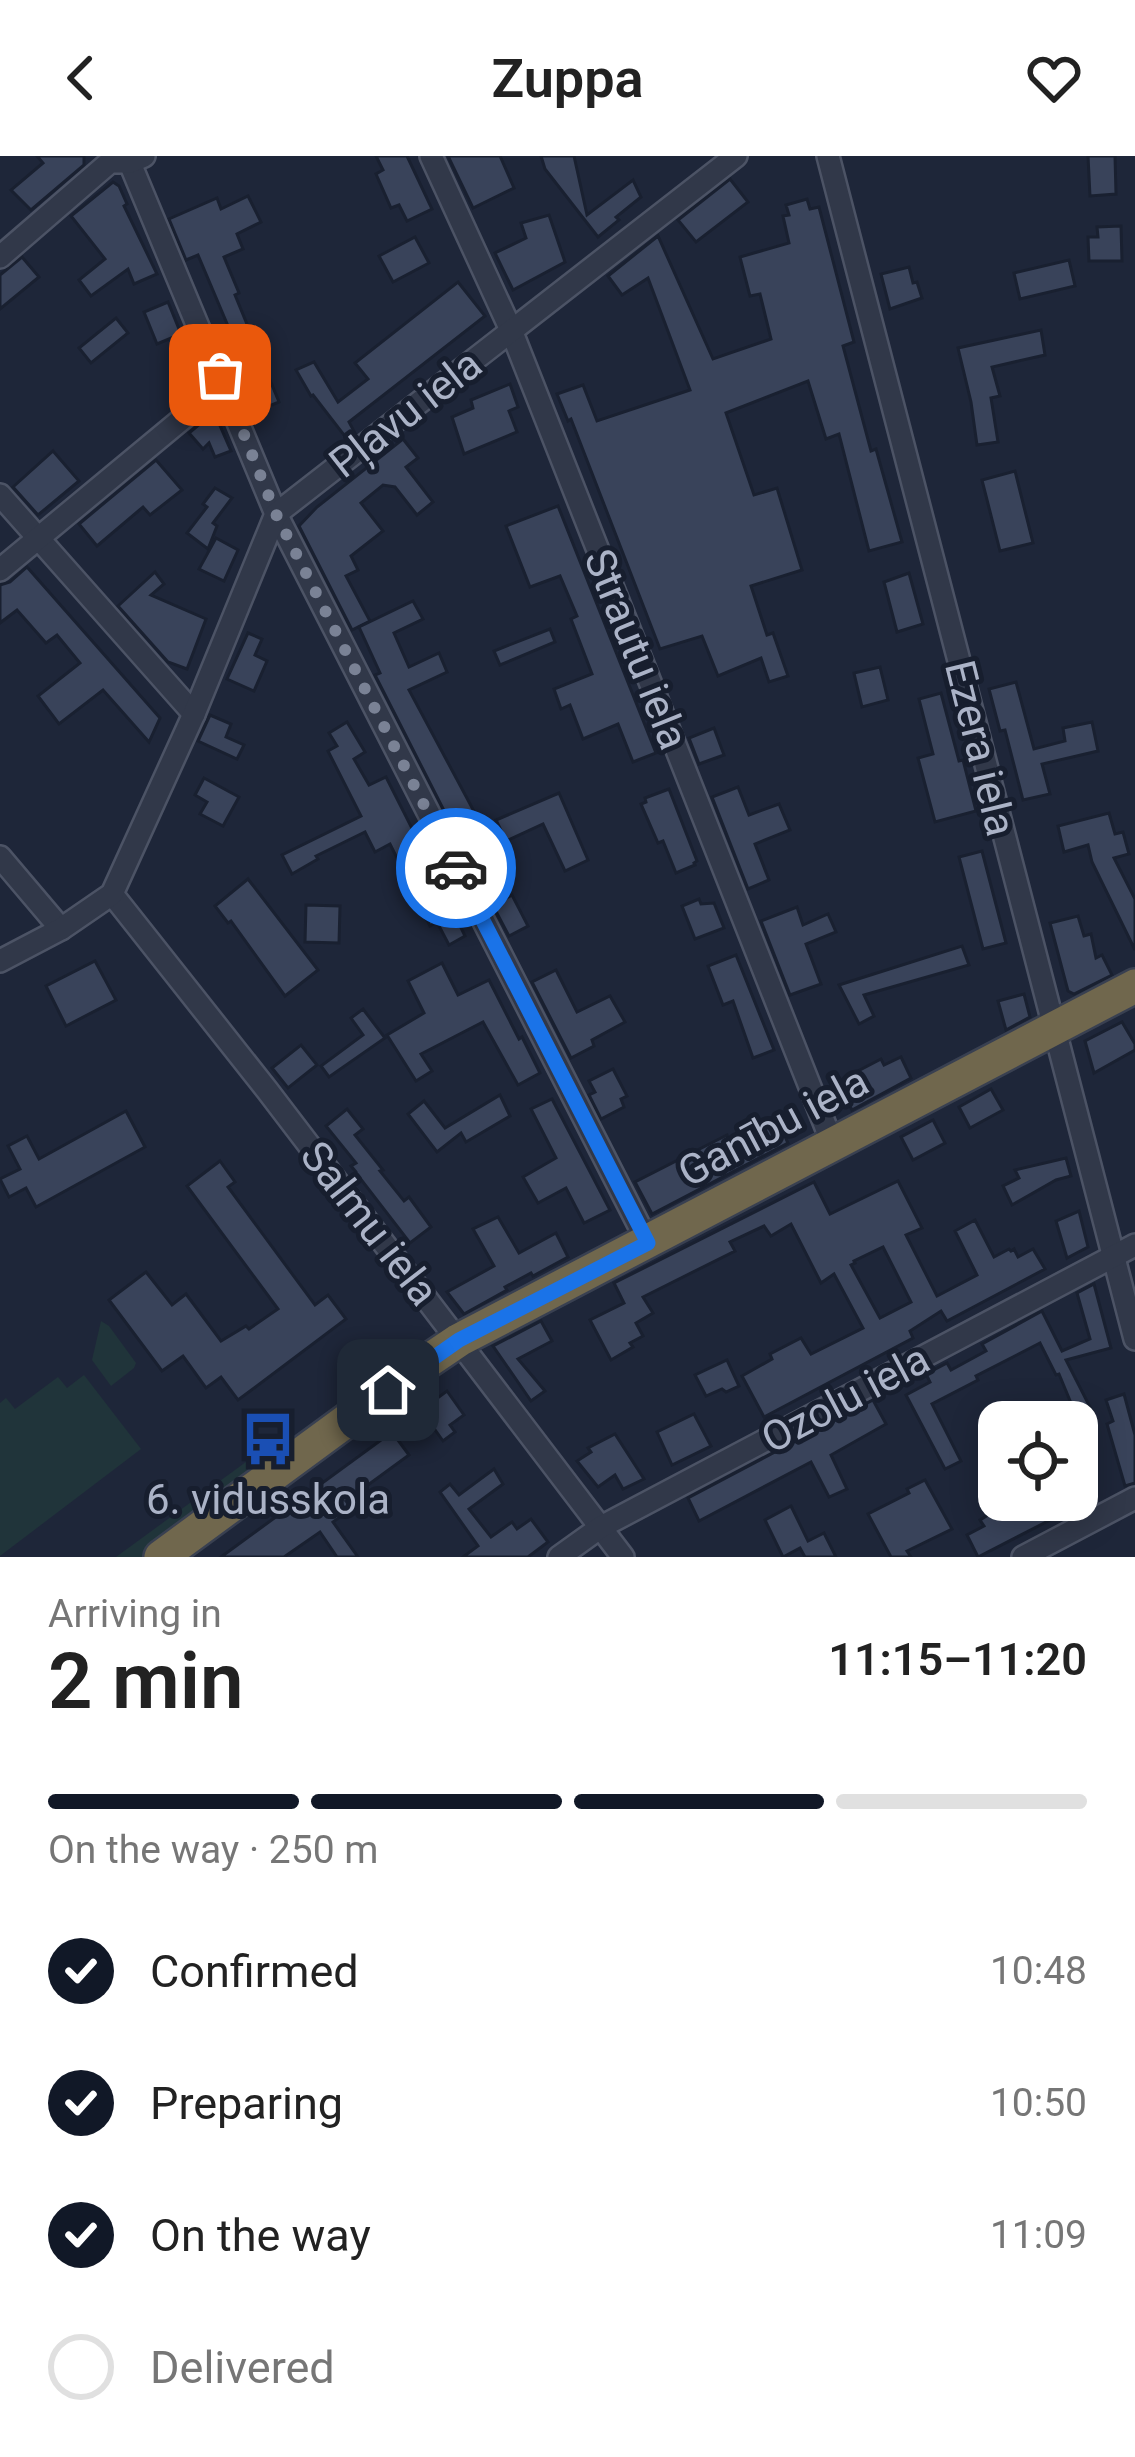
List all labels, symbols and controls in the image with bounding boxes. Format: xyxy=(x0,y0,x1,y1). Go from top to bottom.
icon: back xyxy=(48,45,114,111)
icon: heart xyxy=(1021,45,1087,111)
text: Zuppa xyxy=(491,47,644,110)
pin xyxy=(169,324,271,426)
street label: Pļavu iela xyxy=(320,339,491,489)
icon: bag xyxy=(187,342,253,408)
street label: Strautu iela xyxy=(574,542,699,756)
street label: Ezera iela xyxy=(935,655,1026,841)
courier xyxy=(396,808,516,928)
icon: car xyxy=(423,835,489,901)
street label: Ganību iela xyxy=(670,1056,876,1197)
street label: Salmu iela xyxy=(291,1132,449,1315)
street label: Ozolu iela xyxy=(753,1334,937,1463)
pin xyxy=(337,1339,439,1441)
icon: home xyxy=(355,1357,421,1423)
map controls xyxy=(978,1401,1098,1521)
button: locate xyxy=(978,1401,1098,1521)
bus stop icon: 6. vidusskola xyxy=(239,1410,297,1468)
place label: 6. vidusskola xyxy=(146,1475,390,1524)
text: Arriving in xyxy=(48,1591,222,1637)
text: 11:15–11:20 xyxy=(828,1633,1087,1686)
text: 2 min xyxy=(48,1636,244,1727)
text: On the way · 250 m xyxy=(48,1827,379,1873)
icon: check xyxy=(48,1938,114,2004)
text: Confirmed xyxy=(150,1945,359,1998)
text: 10:48 xyxy=(990,1948,1087,1994)
icon: check xyxy=(48,2070,114,2136)
text: Preparing xyxy=(150,2077,343,2130)
text: 10:50 xyxy=(990,2080,1087,2126)
icon: check xyxy=(48,2202,114,2268)
text: On the way xyxy=(150,2209,371,2262)
text: 11:09 xyxy=(990,2212,1087,2258)
text: Delivered xyxy=(150,2341,335,2394)

